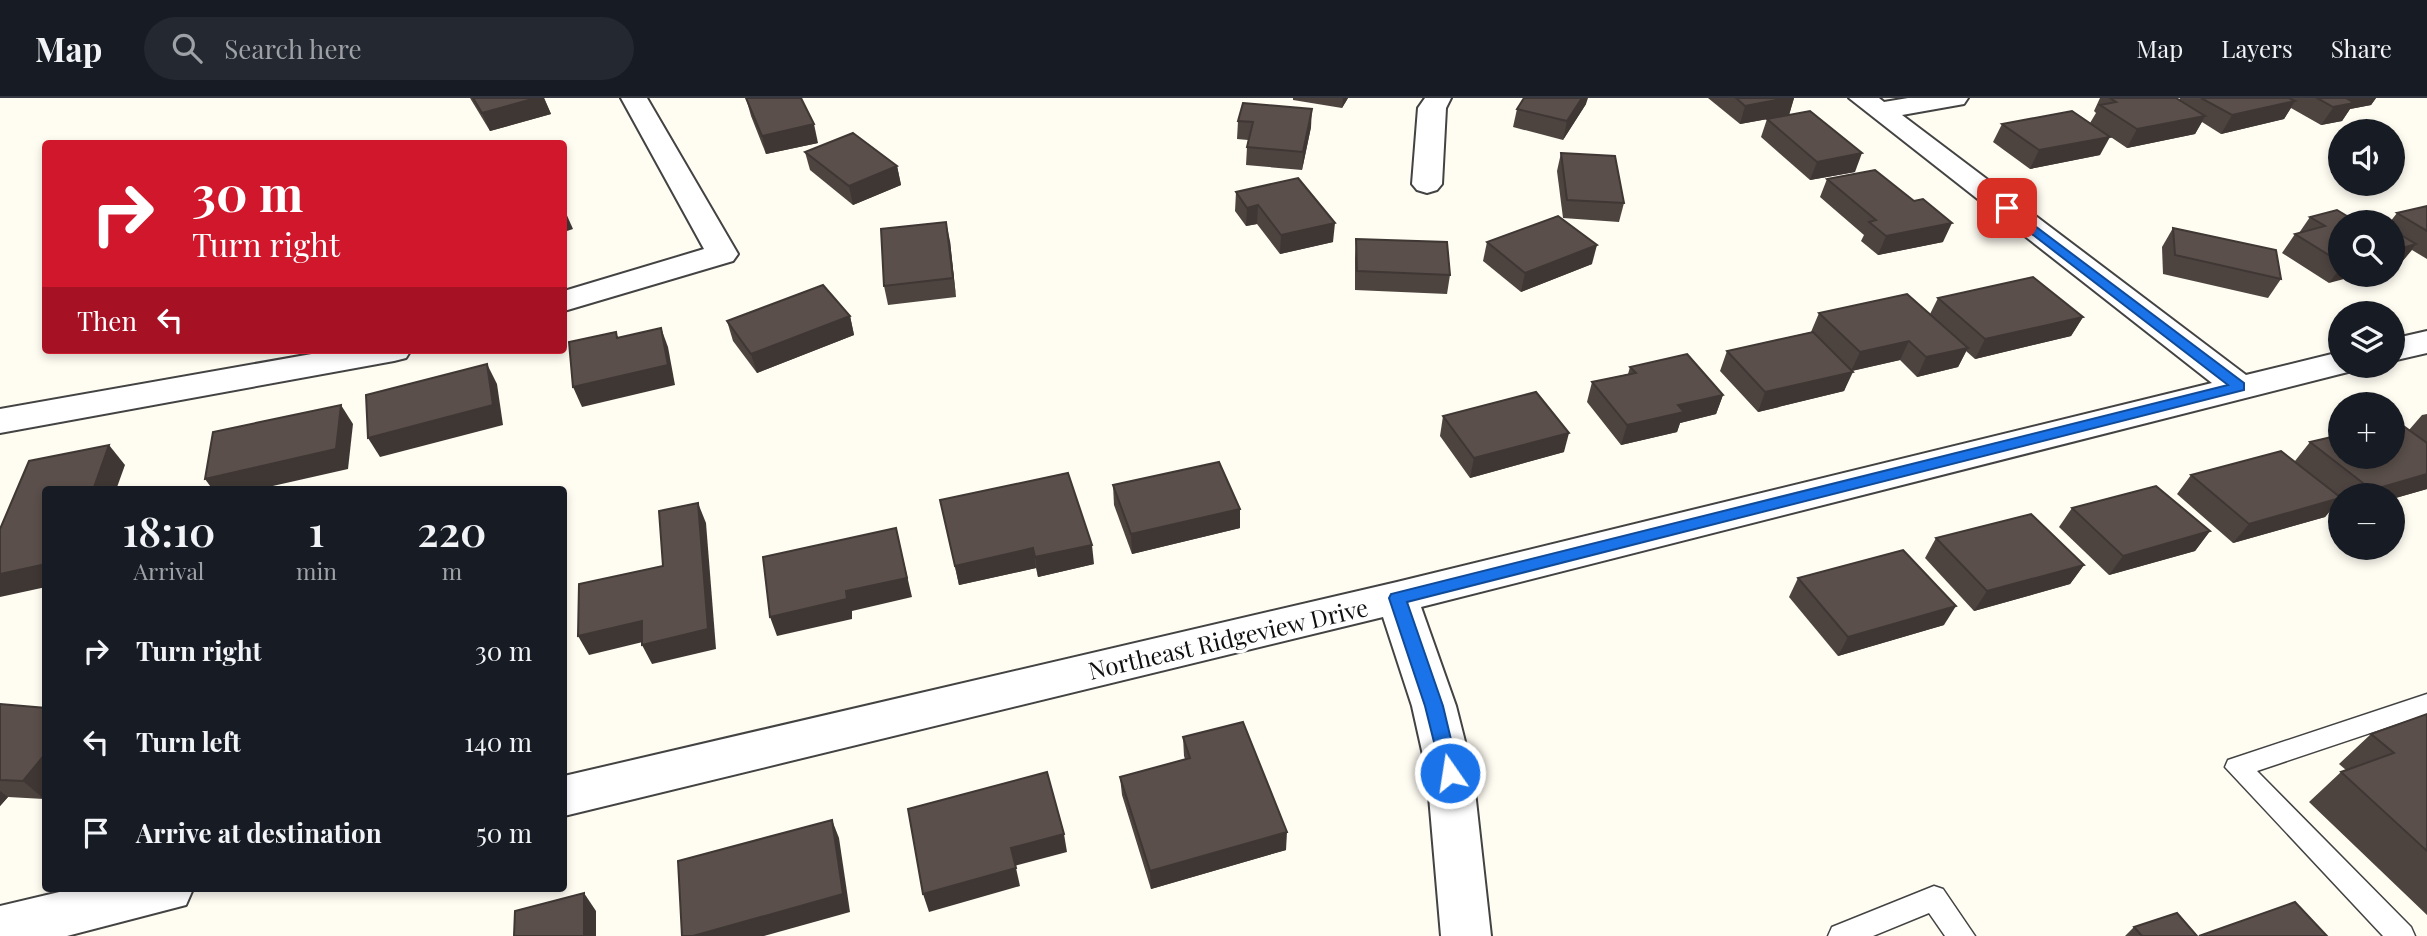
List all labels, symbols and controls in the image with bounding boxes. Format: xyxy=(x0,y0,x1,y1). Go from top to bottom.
search box xyxy=(144,17,634,80)
text: Map xyxy=(35,26,102,70)
icon: search xyxy=(168,29,206,67)
text: Search here xyxy=(224,31,362,66)
text: Map xyxy=(2137,32,2183,64)
text: Layers xyxy=(2221,32,2293,64)
text: Share xyxy=(2331,32,2392,64)
map controls xyxy=(2328,119,2405,560)
button: sound xyxy=(2328,119,2405,196)
text: 30 m xyxy=(192,159,303,224)
icon: right xyxy=(77,168,168,259)
pin xyxy=(1977,178,2037,238)
icon: arrive xyxy=(1988,189,2026,227)
button: search xyxy=(2328,210,2405,287)
text: Turn right xyxy=(192,222,340,265)
icon: left xyxy=(151,301,189,339)
button: layers xyxy=(2328,301,2405,378)
text: Then xyxy=(77,303,137,338)
button: + xyxy=(2328,392,2405,469)
button: − xyxy=(2328,483,2405,560)
text: 18:10 xyxy=(122,502,216,558)
text: 1 xyxy=(308,502,324,558)
text: 220 xyxy=(417,502,487,558)
text: Arrival xyxy=(134,555,204,586)
text: min xyxy=(296,555,337,586)
text: m xyxy=(442,555,462,586)
street label: Northeast Ridgeview Drive xyxy=(1085,590,1371,686)
icon: right xyxy=(77,632,115,670)
text: Turn right xyxy=(136,633,262,668)
text: 30 m xyxy=(475,633,532,668)
icon: left xyxy=(77,723,115,761)
text: Turn left xyxy=(136,724,241,759)
text: 140 m xyxy=(464,724,532,759)
position arrow xyxy=(1413,736,1487,810)
icon: arrive xyxy=(77,814,115,852)
text: Arrive at destination xyxy=(136,815,382,850)
text: 50 m xyxy=(476,815,532,850)

